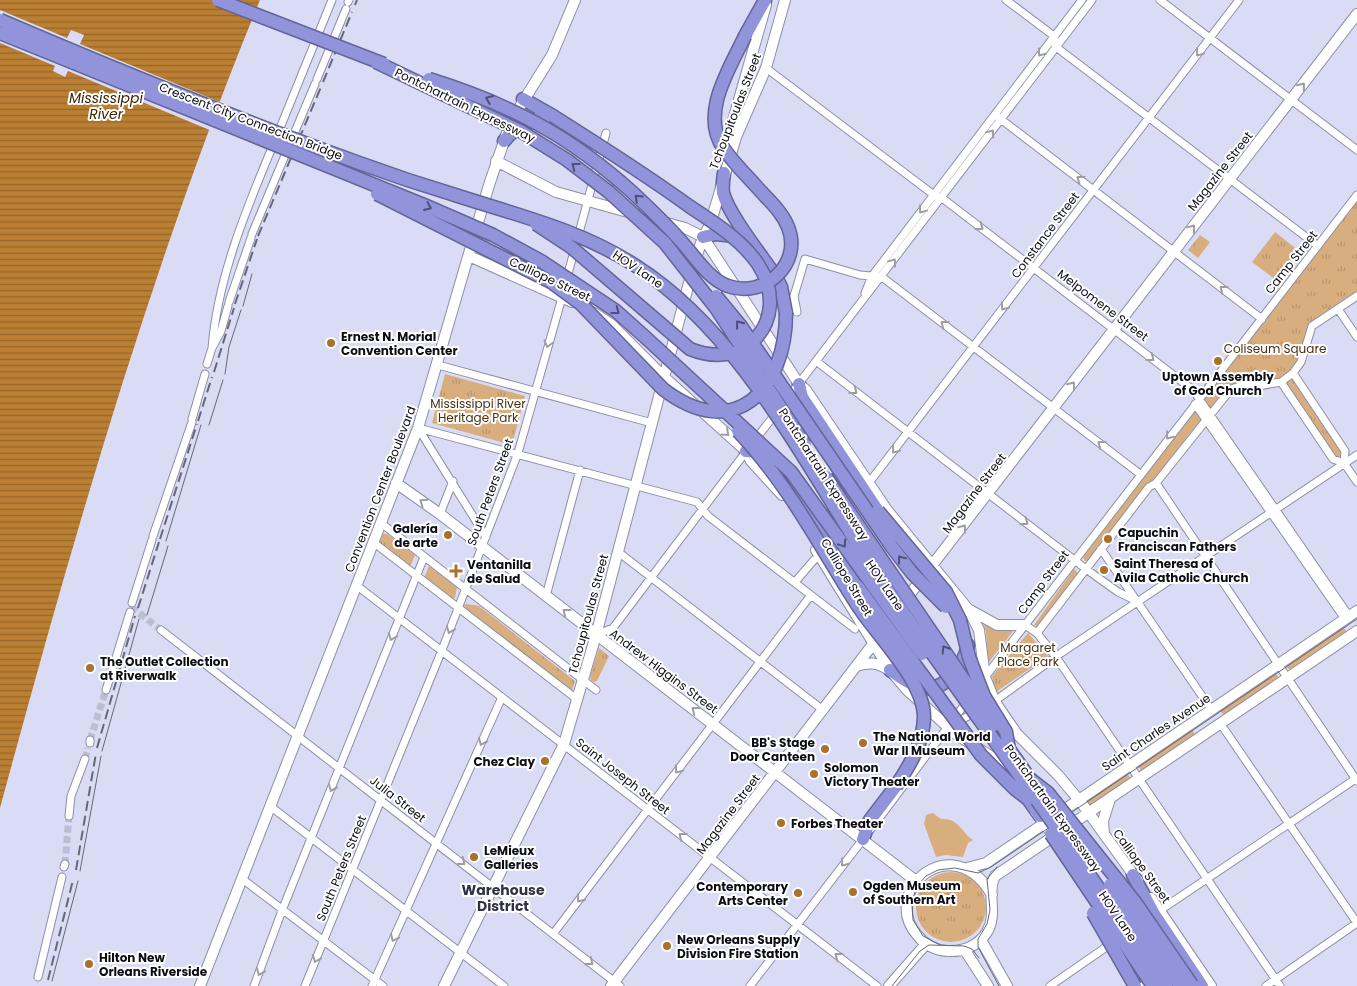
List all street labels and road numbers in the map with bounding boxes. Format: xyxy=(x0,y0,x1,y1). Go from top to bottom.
street label: Tchoupitoulas Street xyxy=(705,50,765,172)
street label: Pontchartrain Expressway xyxy=(392,64,538,147)
street label: Crescent City Connection Bridge xyxy=(157,78,345,164)
street label: Magazine Street xyxy=(1184,128,1256,214)
street label: Constance Street xyxy=(1007,188,1083,282)
street label: Camp Street xyxy=(1261,227,1321,297)
street label: HOV Lane xyxy=(609,246,667,292)
street label: Calliope Street xyxy=(507,253,593,305)
street label: Melpomene Street xyxy=(1054,265,1152,345)
street label: Convention Center Boulevard xyxy=(340,403,420,575)
street label: Pontchartrain Expressway xyxy=(775,405,873,543)
street label: South Peters Street xyxy=(463,436,517,548)
street label: Magazine Street xyxy=(938,449,1010,537)
street label: Calliope Street xyxy=(817,535,877,619)
street label: Camp Street xyxy=(1013,546,1073,618)
street label: Tchoupitoulas Street xyxy=(564,552,612,676)
street label: HOV Lane xyxy=(862,556,908,614)
street label: Andrew Higgins Street xyxy=(606,625,722,717)
street label: Saint Charles Avenue xyxy=(1098,689,1214,775)
street label: Saint Joseph Street xyxy=(572,734,674,818)
street label: Pontchartrain Expressway xyxy=(1001,741,1105,876)
street label: Magazine Street xyxy=(692,770,764,858)
street label: Julia Street xyxy=(367,772,429,826)
street label: South Peters Street xyxy=(312,812,370,924)
street label: Calliope Street xyxy=(1109,825,1175,907)
street label: HOV Lane xyxy=(1095,887,1141,945)

